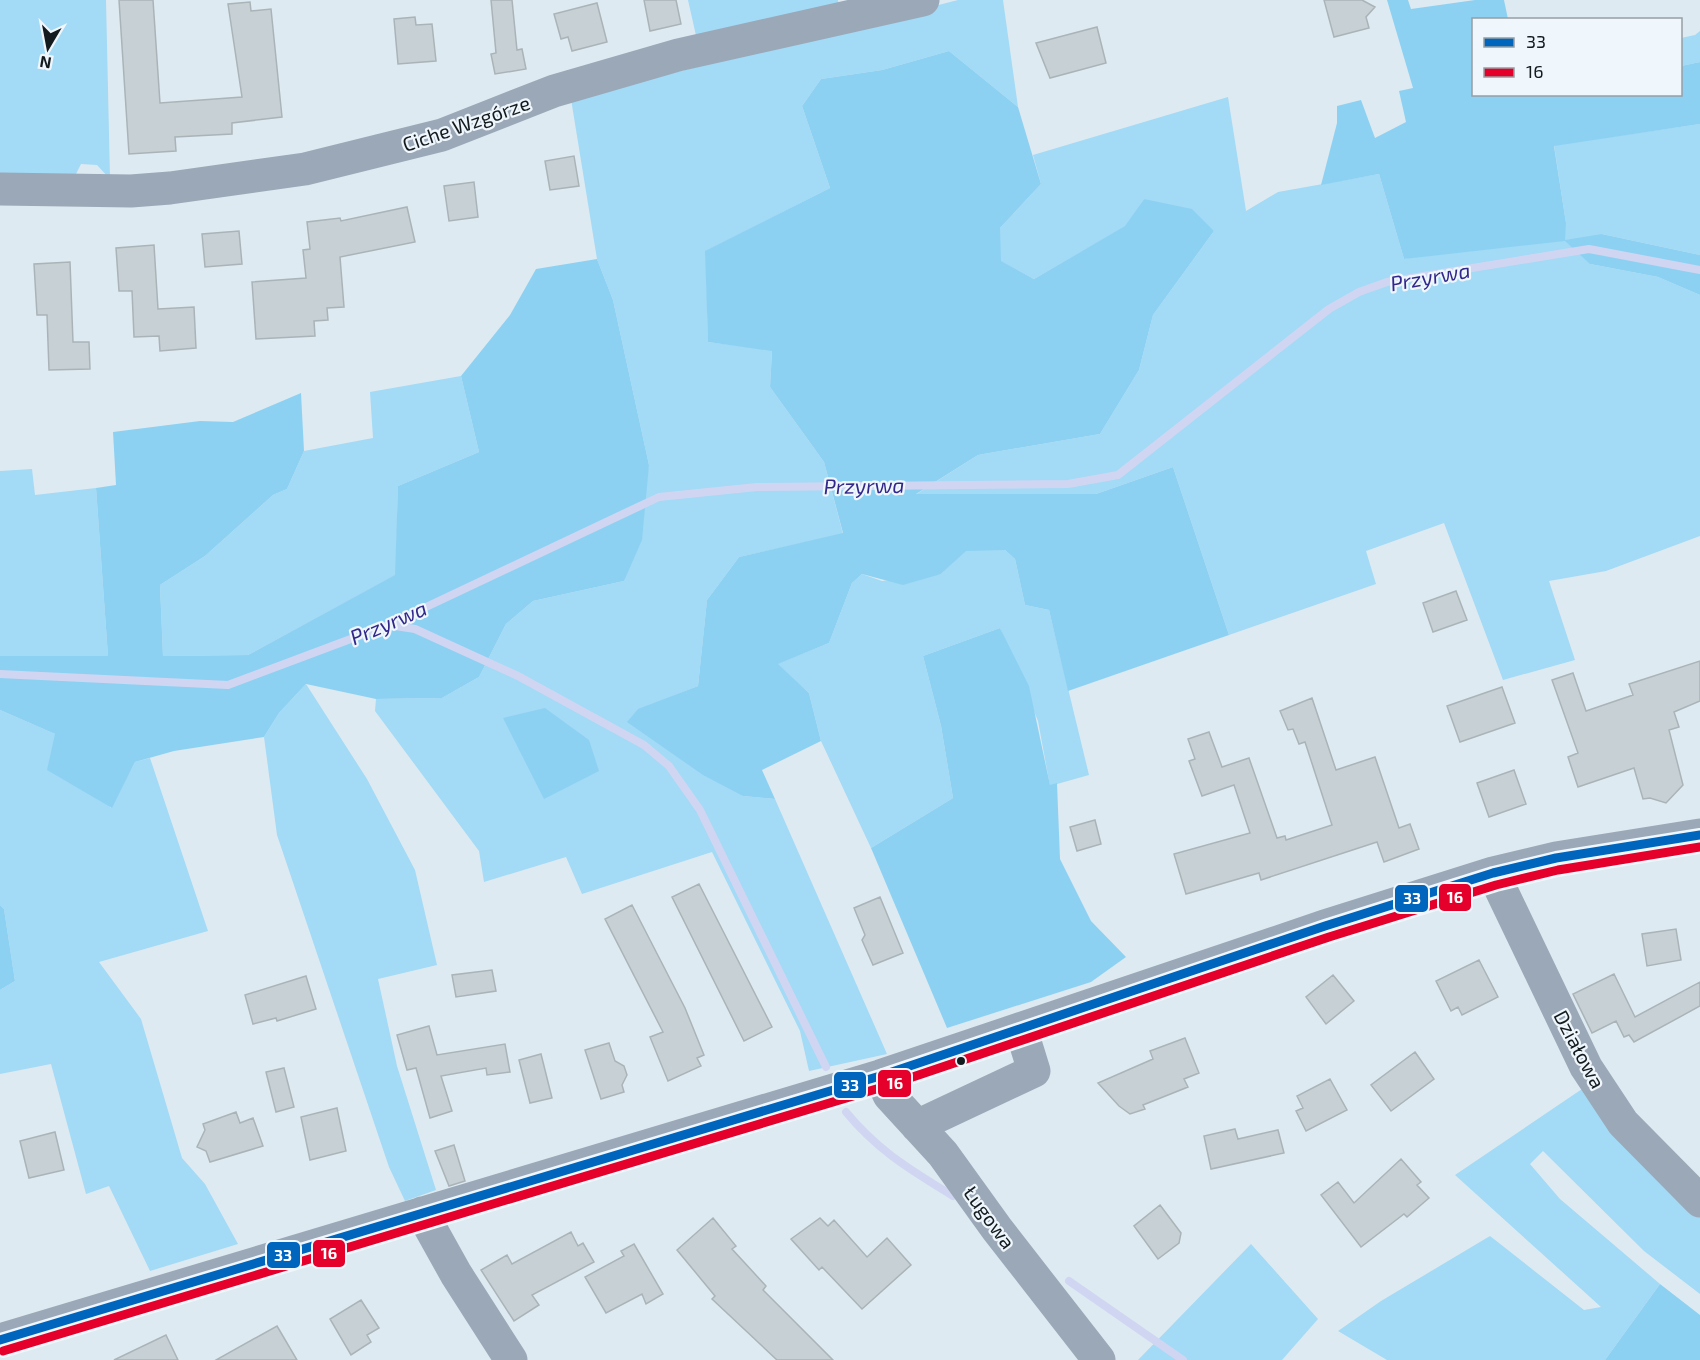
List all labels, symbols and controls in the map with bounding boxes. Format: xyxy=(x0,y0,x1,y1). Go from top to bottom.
north arrow xyxy=(18,18,78,78)
legend xyxy=(1472,18,1682,96)
text: 33 xyxy=(1526,30,1546,52)
text: N xyxy=(38,53,53,74)
text: 16 xyxy=(1526,60,1543,82)
street label: Ciche Wzgórze xyxy=(399,90,533,156)
water label: Przyrwa xyxy=(1388,257,1472,296)
water label: Przyrwa xyxy=(823,472,905,499)
water label: Przyrwa xyxy=(346,595,430,650)
line badge: 16 xyxy=(1438,883,1472,912)
line badge: 33 xyxy=(1394,884,1429,913)
text: 16 xyxy=(1447,887,1463,906)
text: 33 xyxy=(1403,888,1421,907)
street label: Działowa xyxy=(1550,1006,1610,1092)
unlabelled marker xyxy=(955,1055,967,1067)
line badge: 16 xyxy=(877,1069,912,1098)
line badge: 33 xyxy=(833,1071,867,1099)
text: 16 xyxy=(887,1073,903,1092)
text: 33 xyxy=(841,1075,859,1094)
street label: Ługowa xyxy=(959,1181,1021,1253)
line badge: 16 xyxy=(312,1239,346,1268)
line badge: 33 xyxy=(266,1241,301,1269)
text: 16 xyxy=(321,1243,337,1262)
text: 33 xyxy=(274,1245,292,1264)

